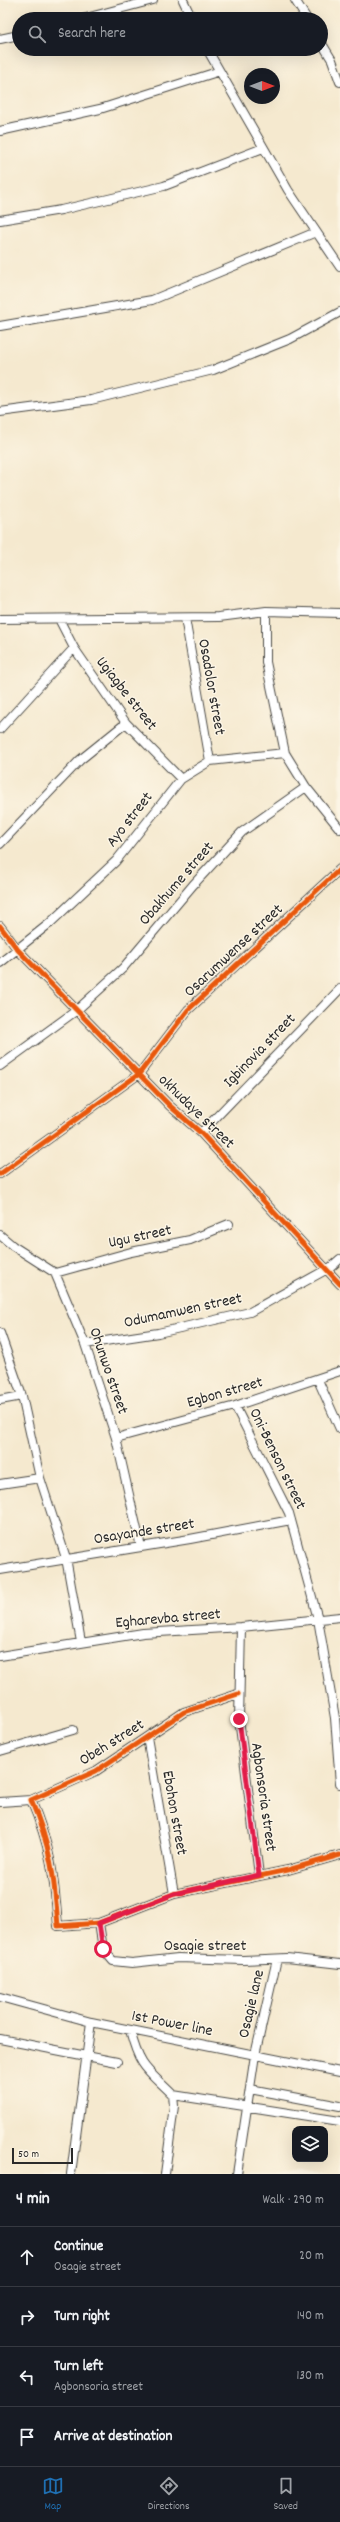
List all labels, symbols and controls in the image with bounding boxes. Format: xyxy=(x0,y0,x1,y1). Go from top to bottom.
search box xyxy=(12,12,328,56)
icon: search xyxy=(26,23,48,45)
text: Search here xyxy=(58,23,126,45)
north arrow xyxy=(244,68,280,104)
street label: Osadolor street xyxy=(191,637,231,737)
street label: Ugiagbe street xyxy=(90,652,162,736)
street label: Ayo street xyxy=(101,787,159,853)
street label: Obakhume street xyxy=(134,837,220,931)
street label: Osarumwense street xyxy=(179,899,289,1003)
street label: Igbinovia street xyxy=(218,1009,302,1093)
street label: okhudaye street xyxy=(153,1069,240,1155)
street label: Ugu street xyxy=(106,1219,174,1255)
street label: Odumamwen street xyxy=(122,1287,244,1335)
street label: Ohunwo street xyxy=(82,1324,134,1418)
street label: Egbon street xyxy=(184,1371,266,1415)
street label: Oni-Benson street xyxy=(242,1404,312,1514)
street label: Osayande street xyxy=(92,1513,196,1551)
street label: Egharevba street xyxy=(114,1603,222,1635)
route end xyxy=(230,1710,248,1728)
street label: Obeh street xyxy=(75,1714,149,1772)
street label: Agbonsoria street xyxy=(244,1741,282,1853)
street label: Ebohon street xyxy=(155,1769,193,1857)
street label: Osagie street xyxy=(164,1935,246,1958)
route start xyxy=(94,1940,112,1958)
street label: Osagie lane xyxy=(233,1967,271,2041)
street label: 1st Power line xyxy=(129,2005,215,2043)
map controls xyxy=(292,2126,328,2162)
button: layers xyxy=(292,2126,328,2162)
scale bar xyxy=(12,2146,73,2165)
text: 50 m xyxy=(18,2147,39,2163)
text: 4 min xyxy=(16,2188,50,2212)
text: Walk · 290 m xyxy=(262,2191,324,2210)
text: Continue xyxy=(54,2236,103,2258)
icon: ahead xyxy=(16,2246,38,2268)
text: 20 m xyxy=(299,2247,324,2266)
text: Osagie street xyxy=(54,2258,121,2277)
icon: right xyxy=(16,2306,38,2328)
text: Turn right xyxy=(54,2306,110,2328)
text: 140 m xyxy=(297,2307,324,2326)
text: Turn left xyxy=(54,2356,103,2378)
icon: left xyxy=(16,2366,38,2388)
text: 130 m xyxy=(296,2367,324,2386)
text: Agbonsoria street xyxy=(54,2378,143,2397)
icon: arrive xyxy=(16,2426,38,2448)
text: Arrive at destination xyxy=(54,2426,172,2448)
tab: Map xyxy=(42,2475,64,2515)
tab: Directions xyxy=(148,2475,190,2515)
tab: Saved xyxy=(273,2475,298,2515)

